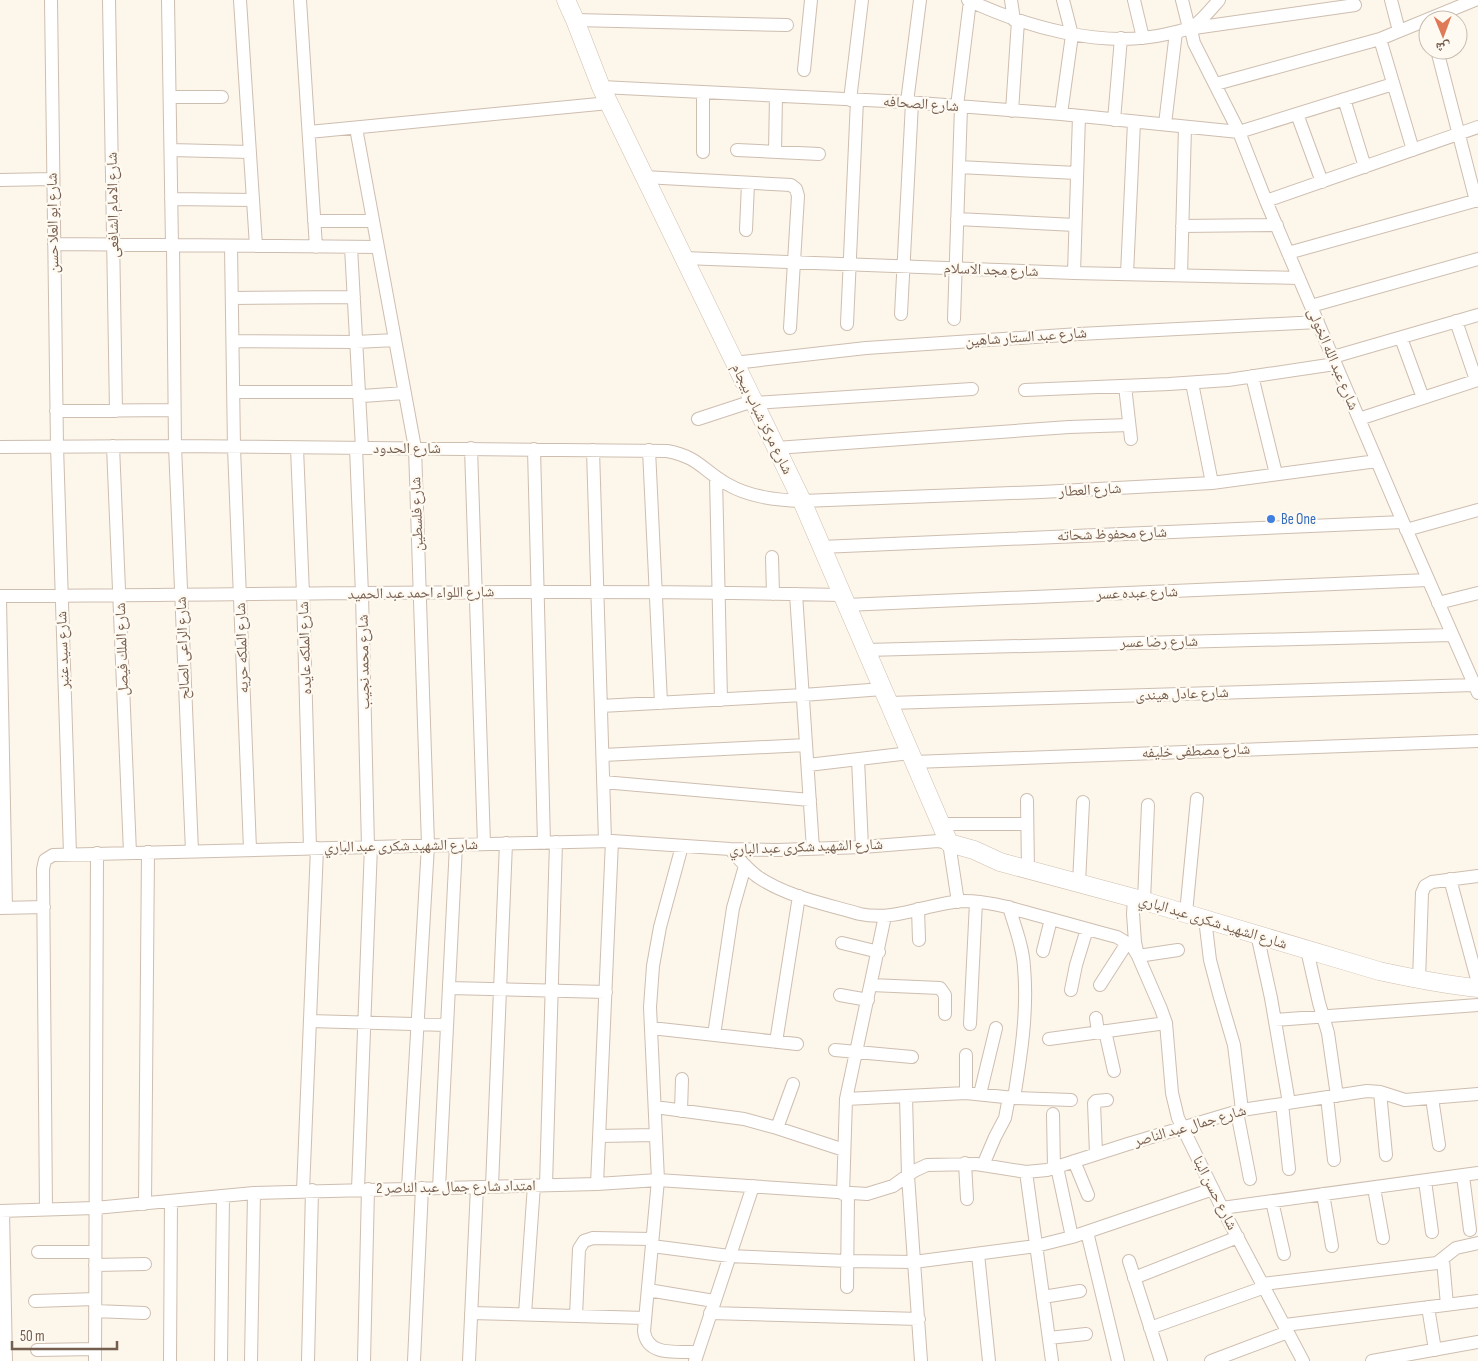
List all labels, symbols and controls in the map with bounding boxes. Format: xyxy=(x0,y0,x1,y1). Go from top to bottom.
north arrow xyxy=(1418,10,1468,60)
text: ش xyxy=(1436,39,1451,56)
street label: شارع الصحافه xyxy=(882,92,960,116)
street label: شارع الامام الشافعى xyxy=(103,152,123,258)
street label: شارع ابو العلا حسن xyxy=(43,172,63,274)
street label: شارع مجد الاسلام xyxy=(943,259,1039,281)
street label: شارع عبد الله الخولى xyxy=(1303,305,1363,413)
street label: شارع عبد الستار شاهين xyxy=(965,323,1088,351)
street label: شارع مركز شباب بيجام xyxy=(727,360,797,478)
street label: شارع الحدود xyxy=(373,439,441,458)
street label: شارع فلسطين xyxy=(406,476,428,552)
street label: شارع العطار xyxy=(1057,479,1122,501)
place label: Be One xyxy=(1281,510,1316,529)
marker: Be One xyxy=(1265,513,1277,525)
street label: شارع محفوظ شحاته xyxy=(1057,523,1167,545)
street label: شارع اللواء احمد عبد الحميد xyxy=(348,582,495,604)
street label: شارع عبده عسر xyxy=(1095,582,1178,604)
street label: شارع الراعى الصالح xyxy=(172,596,194,700)
street label: شارع الملكه عايده xyxy=(294,601,316,695)
street label: شارع الملك فيصل xyxy=(111,602,133,696)
street label: شارع الملكه حريه xyxy=(231,602,253,694)
street label: شارع سيد عنبر xyxy=(52,611,74,690)
street label: شارع محمد نجيب xyxy=(354,614,374,710)
street label: شارع رضا عسر xyxy=(1119,632,1198,652)
street label: شارع عادل هيندى xyxy=(1135,683,1229,705)
street label: شارع مصطفى خليفه xyxy=(1141,740,1251,762)
street label: شارع الشهيد شكرى عبد الباري xyxy=(324,835,478,859)
street label: شارع الشهيد شكرى عبد الباري xyxy=(729,835,884,861)
street label: شارع الشهيد شكرى عبد الباري xyxy=(1136,890,1290,955)
street label: شارع جمال عبد الناصر xyxy=(1131,1101,1248,1151)
street label: شارع حسن البنا xyxy=(1188,1153,1242,1233)
street label: امتداد شارع جمال عبد الناصر 2 xyxy=(376,1176,536,1198)
scale bar xyxy=(12,1318,118,1350)
text: 50 m xyxy=(20,1327,45,1346)

